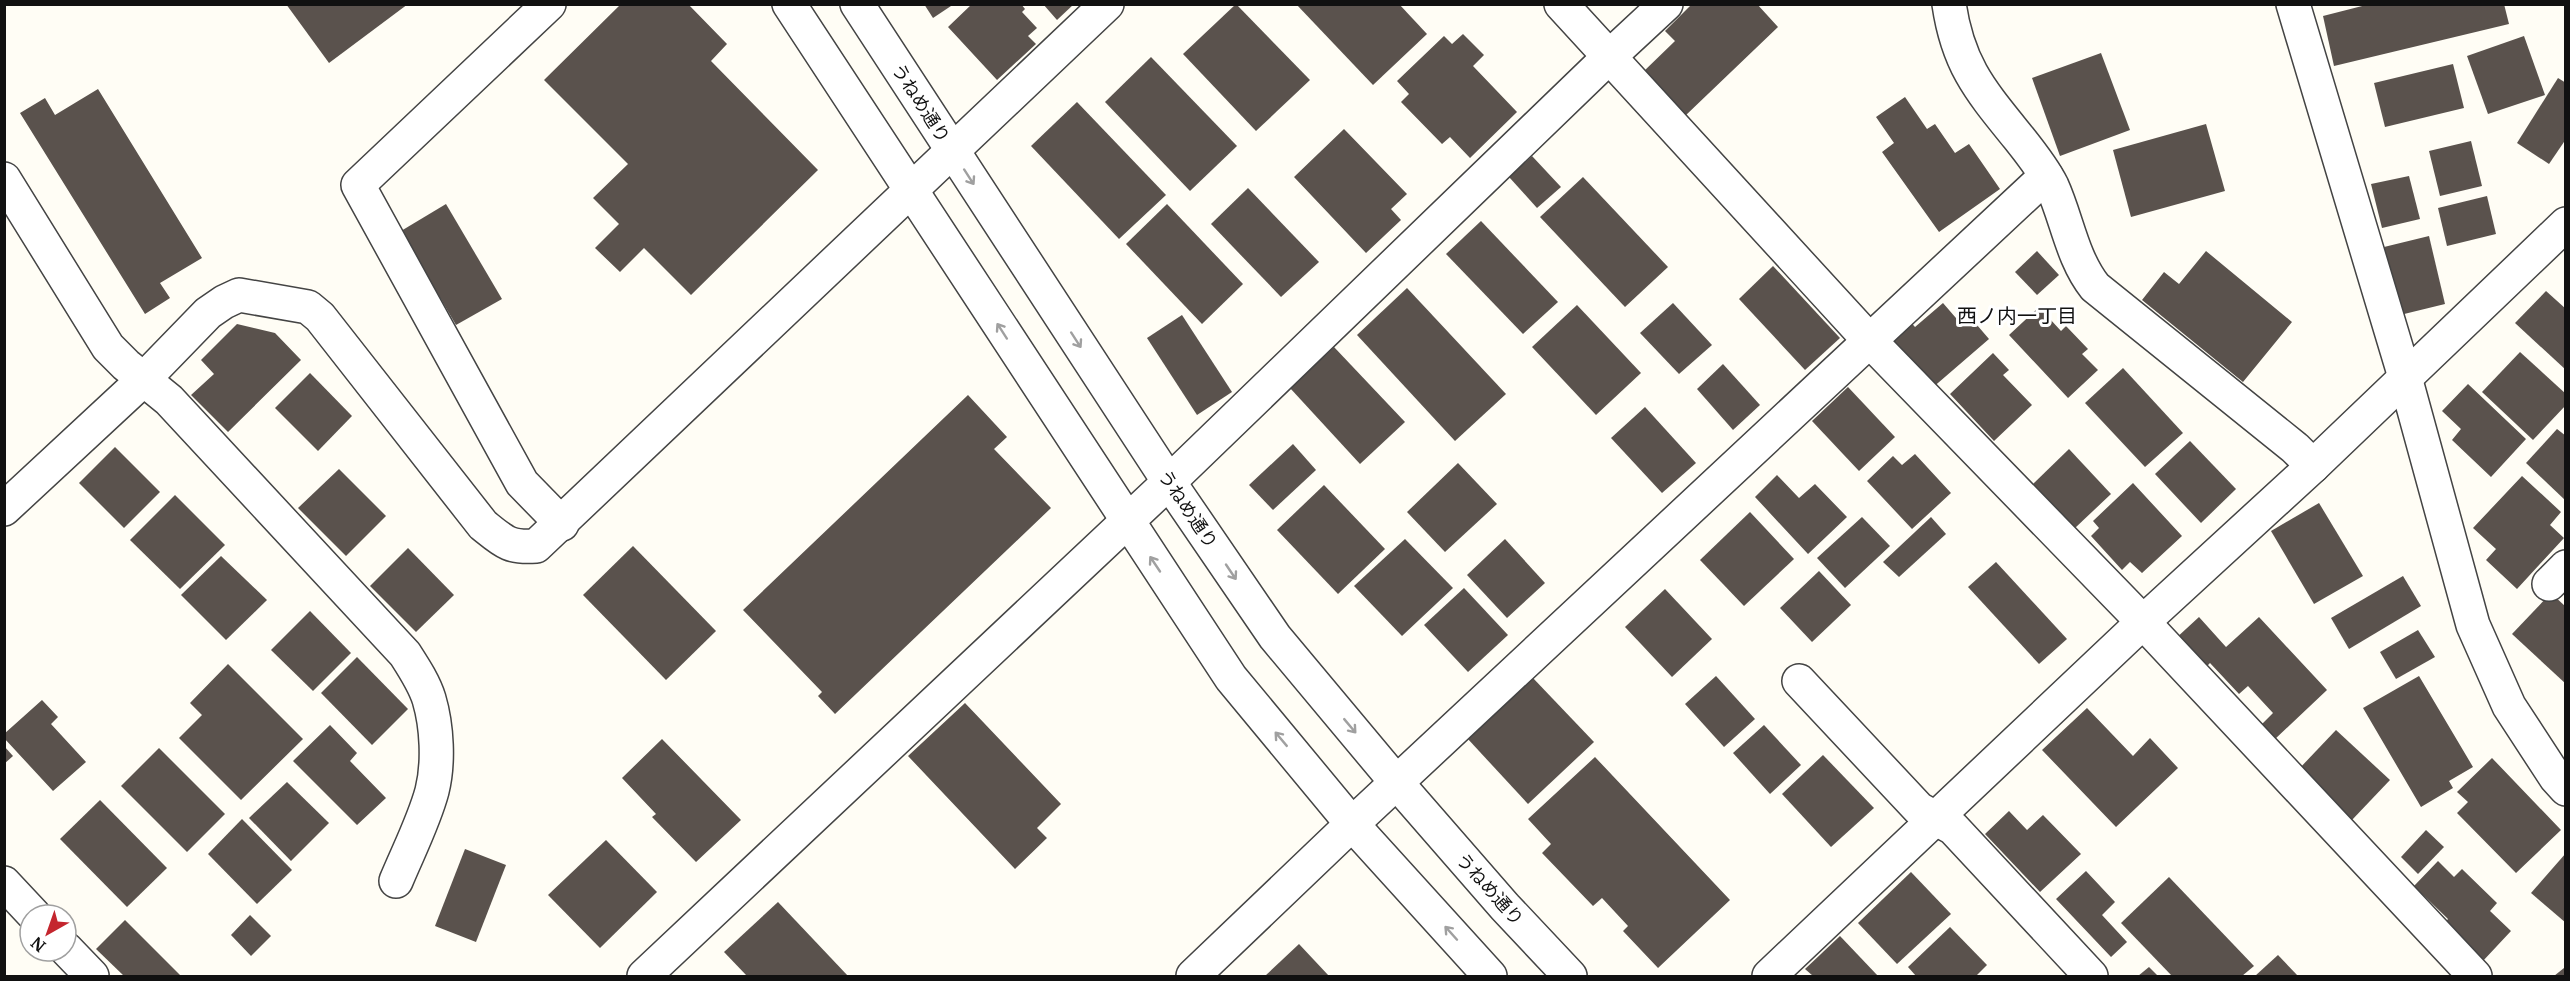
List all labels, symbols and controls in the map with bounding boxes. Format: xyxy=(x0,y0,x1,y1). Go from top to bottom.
street label: うねめ通り xyxy=(887,59,955,147)
one-way arrow xyxy=(963,168,975,185)
district label: 西ノ内一丁目 xyxy=(1957,303,2077,328)
one-way arrow xyxy=(995,323,1007,340)
one-way arrow xyxy=(1070,331,1082,348)
street label: うねめ通り xyxy=(1153,465,1223,553)
one-way arrow xyxy=(1149,556,1161,573)
one-way arrow xyxy=(1225,563,1237,579)
one-way arrow xyxy=(1343,718,1356,734)
one-way arrow xyxy=(1275,731,1288,747)
street label: うねめ通り xyxy=(1451,848,1529,930)
north arrow xyxy=(18,903,78,963)
one-way arrow xyxy=(1444,926,1458,941)
text: N xyxy=(27,933,50,956)

